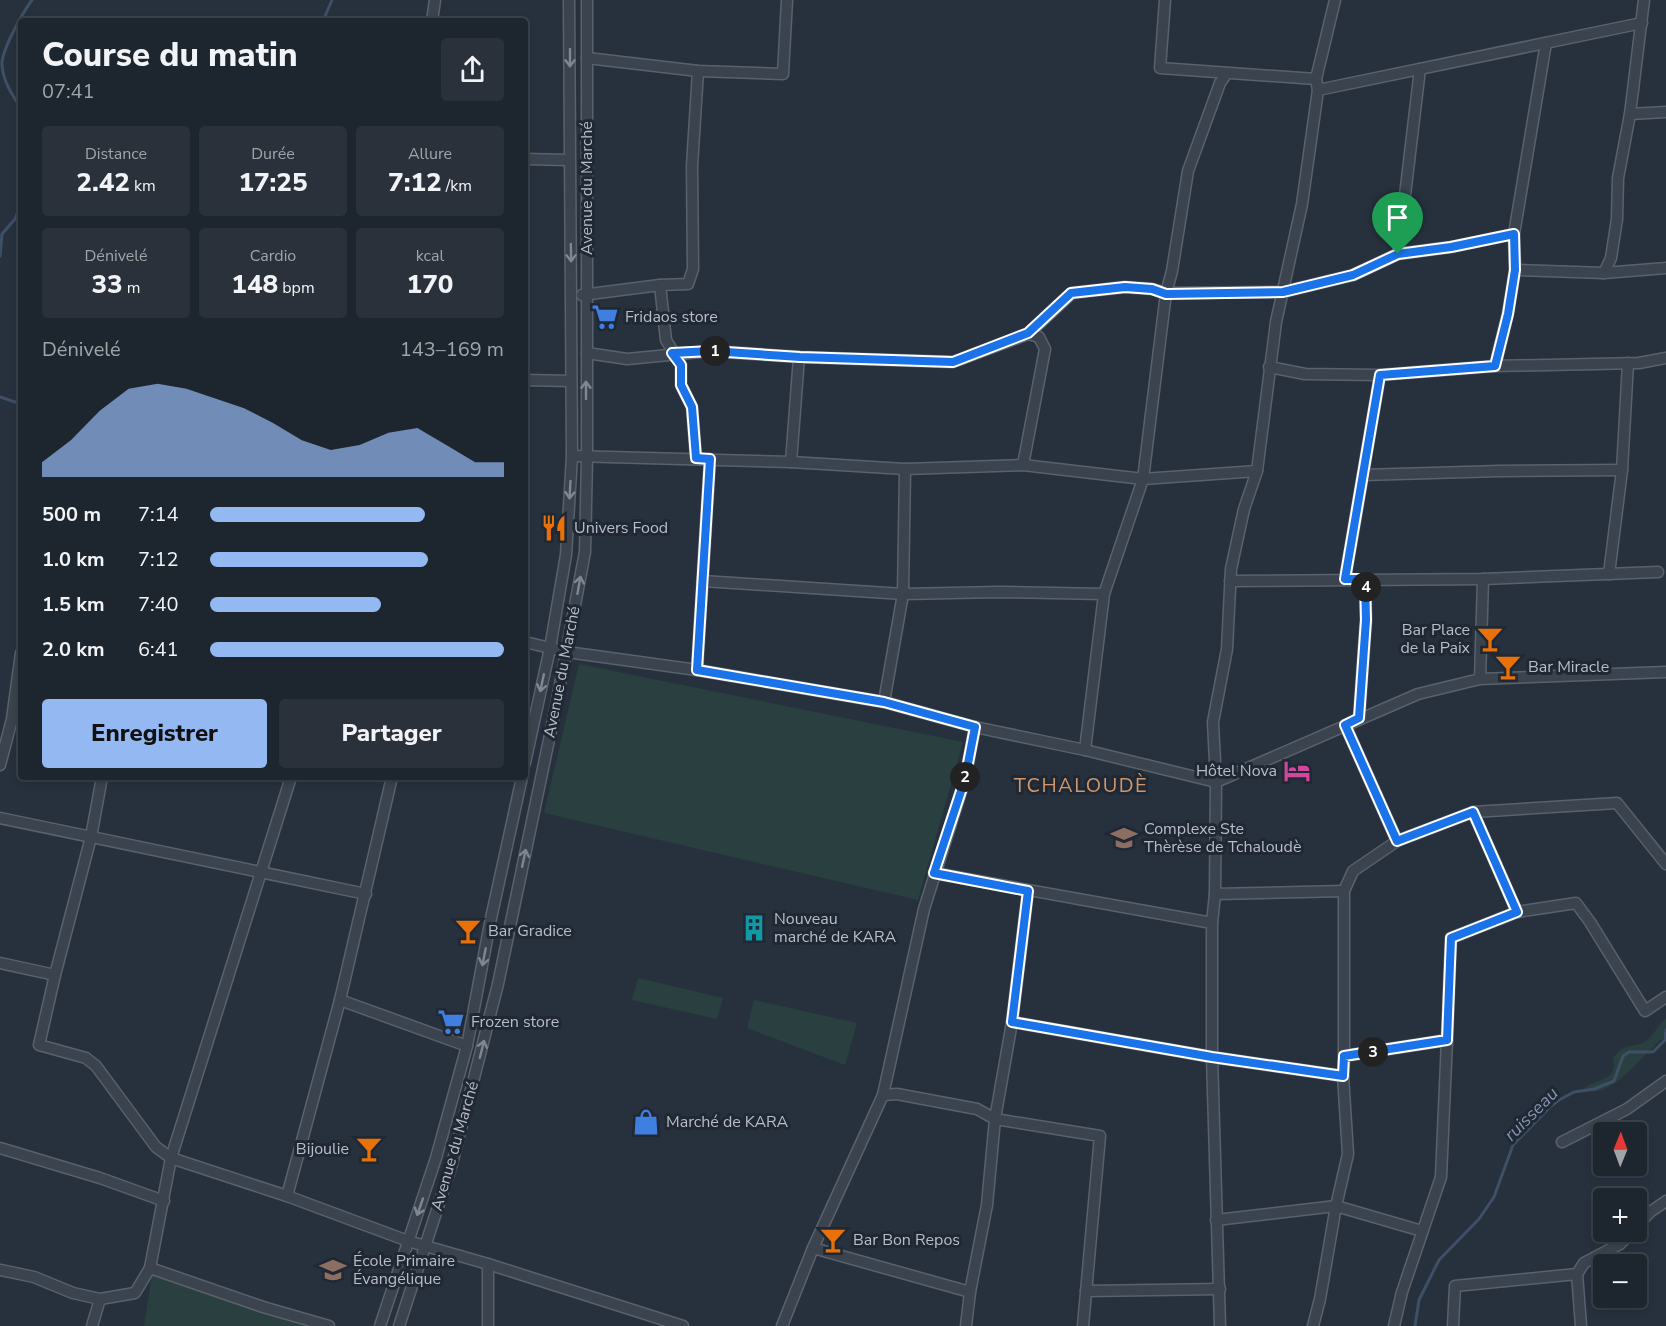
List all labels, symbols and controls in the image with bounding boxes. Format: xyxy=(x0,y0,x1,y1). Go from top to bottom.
text: Course du matin xyxy=(42,33,298,78)
button: share xyxy=(441,38,504,101)
one-way arrow xyxy=(564,48,575,68)
text: 07:41 xyxy=(42,78,95,105)
street label: Avenue du Marché xyxy=(576,121,598,255)
text: Distance xyxy=(85,143,147,165)
text: Durée xyxy=(251,143,295,165)
text: Allure xyxy=(408,143,452,165)
text: 2.42 xyxy=(76,165,130,200)
text: 17:25 xyxy=(238,165,308,200)
text: 7:12 xyxy=(388,165,442,200)
text: km xyxy=(130,175,156,197)
text: /km xyxy=(442,175,472,197)
pin xyxy=(1372,192,1423,254)
icon: arrive xyxy=(1381,201,1414,234)
one-way arrow xyxy=(565,243,576,263)
text: Dénivelé xyxy=(85,245,148,267)
text: Cardio xyxy=(250,245,296,267)
text: kcal xyxy=(416,245,444,267)
text: 33 xyxy=(91,267,123,302)
text: 148 xyxy=(231,267,278,302)
text: 170 xyxy=(407,267,453,302)
text: m xyxy=(123,277,141,299)
text: bpm xyxy=(278,277,315,299)
supermarket icon: Fridaos store xyxy=(590,302,620,332)
place label: Fridaos store xyxy=(625,306,718,328)
text: Dénivelé xyxy=(42,336,121,363)
text: 143–169 m xyxy=(400,336,504,363)
pin: 1 xyxy=(700,336,730,366)
text: 1 xyxy=(710,340,720,362)
one-way arrow xyxy=(581,381,592,401)
one-way arrow xyxy=(564,480,575,500)
text: 500 m xyxy=(42,501,101,528)
text: 7:14 xyxy=(138,501,179,528)
restaurant icon: Univers Food xyxy=(539,513,569,543)
place label: Univers Food xyxy=(574,517,668,539)
text: 1.0 km xyxy=(42,546,105,573)
text: 7:12 xyxy=(138,546,179,573)
pin: 4 xyxy=(1351,572,1381,602)
one-way arrow xyxy=(574,575,585,595)
text: 4 xyxy=(1361,576,1371,598)
text: 1.5 km xyxy=(42,591,105,618)
text: 7:40 xyxy=(138,591,179,618)
street label: Avenue du Marché xyxy=(538,604,586,740)
place label: Bar Place de la Paix xyxy=(1400,619,1471,659)
bar icon: Bar Place de la Paix xyxy=(1475,624,1505,654)
text: 2.0 km xyxy=(42,636,105,663)
text: 6:41 xyxy=(138,636,179,663)
bar icon: Bar Miracle xyxy=(1493,652,1523,682)
place label: Bar Miracle xyxy=(1528,656,1609,678)
one-way arrow xyxy=(536,673,548,692)
button: Enregistrer xyxy=(42,699,267,768)
button: Partager xyxy=(279,699,504,768)
hotel icon: Hôtel Nova xyxy=(1282,756,1312,786)
place label: Hôtel Nova xyxy=(1196,760,1277,782)
pin: 2 xyxy=(950,762,980,792)
text: 2 xyxy=(960,766,970,788)
district label: TCHALOUDÈ xyxy=(1014,772,1148,799)
place label: Complexe Ste Thèrèse de Tchaloudè xyxy=(1144,818,1301,858)
school or university icon: Complexe Ste Thèrèse de Tchaloudè xyxy=(1109,823,1139,853)
one-way arrow xyxy=(518,849,530,868)
place label: Nouveau marché de KARA xyxy=(774,908,897,948)
building icon: Nouveau marché de KARA xyxy=(739,913,769,943)
bar icon: Bar Gradice xyxy=(453,916,483,946)
place label: Bar Gradice xyxy=(488,920,572,942)
one-way arrow xyxy=(478,947,489,967)
supermarket icon: Frozen store xyxy=(436,1007,466,1037)
place label: Frozen store xyxy=(471,1011,559,1033)
pin: 3 xyxy=(1358,1037,1388,1067)
one-way arrow xyxy=(477,1040,489,1059)
text: 3 xyxy=(1368,1041,1378,1063)
street label: Avenue du Marché xyxy=(426,1079,484,1213)
water label: ruisseau xyxy=(1499,1082,1563,1146)
shop icon: Marché de KARA xyxy=(631,1107,661,1137)
place label: Marché de KARA xyxy=(666,1111,789,1133)
north arrow xyxy=(1593,1122,1647,1176)
map controls xyxy=(1593,1122,1647,1308)
bar icon: Bijoulie xyxy=(354,1134,384,1164)
place label: Bijoulie xyxy=(296,1138,349,1160)
button: + xyxy=(1593,1188,1647,1242)
one-way arrow xyxy=(413,1197,424,1216)
bar icon: Bar Bon Repos xyxy=(818,1225,848,1255)
place label: Bar Bon Repos xyxy=(853,1229,960,1251)
place label: École Primaire Évangélique xyxy=(353,1250,455,1290)
button: − xyxy=(1593,1254,1647,1308)
school or university icon: École Primaire Évangélique xyxy=(318,1255,348,1285)

